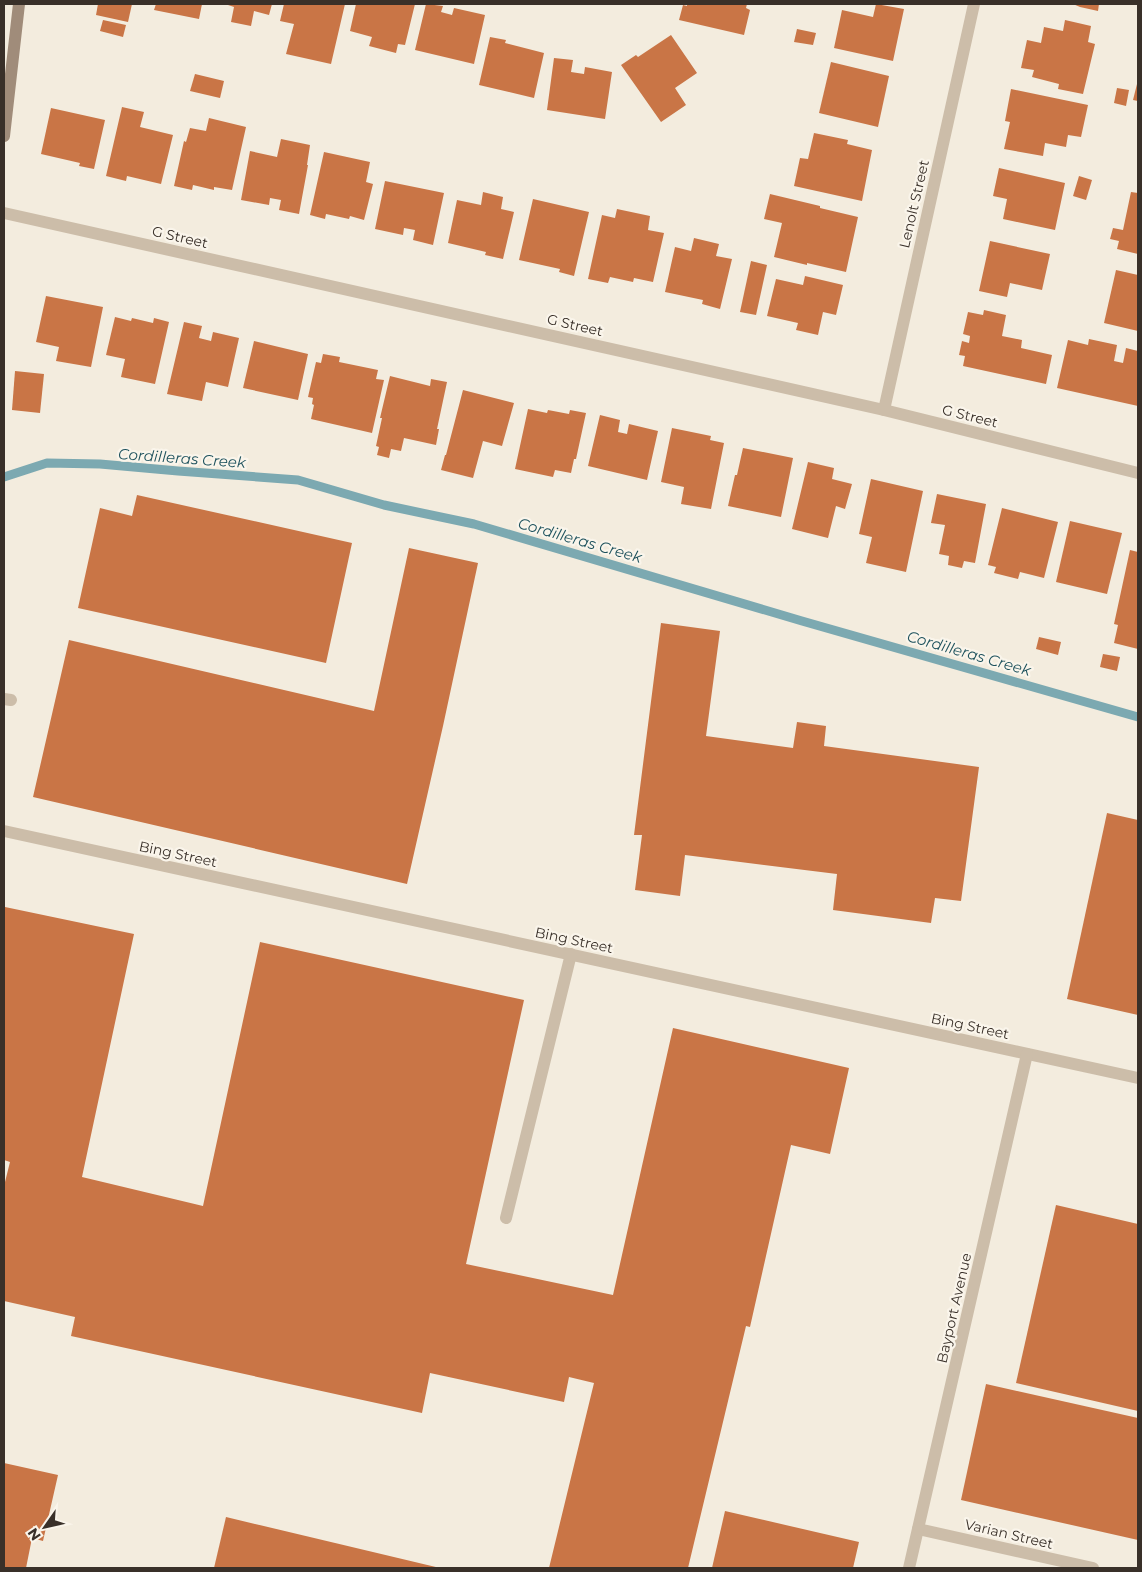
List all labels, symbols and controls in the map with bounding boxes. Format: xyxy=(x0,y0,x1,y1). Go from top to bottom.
street label: Lenolt Street xyxy=(895,158,933,250)
street label: G Street xyxy=(150,222,210,252)
street label: G Street xyxy=(545,310,605,340)
street label: G Street xyxy=(940,400,1000,432)
water label: Cordilleras Creek xyxy=(118,444,248,472)
water label: Cordilleras Creek xyxy=(516,513,645,567)
water label: Cordilleras Creek xyxy=(905,626,1034,680)
street label: Bing Street xyxy=(137,837,219,871)
street label: Bing Street xyxy=(533,923,615,957)
street label: Bing Street xyxy=(929,1009,1011,1043)
street label: Bayport Avenue xyxy=(933,1251,975,1365)
north arrow xyxy=(20,1502,70,1552)
street label: Varian Street xyxy=(963,1515,1055,1553)
text: N xyxy=(24,1525,45,1544)

